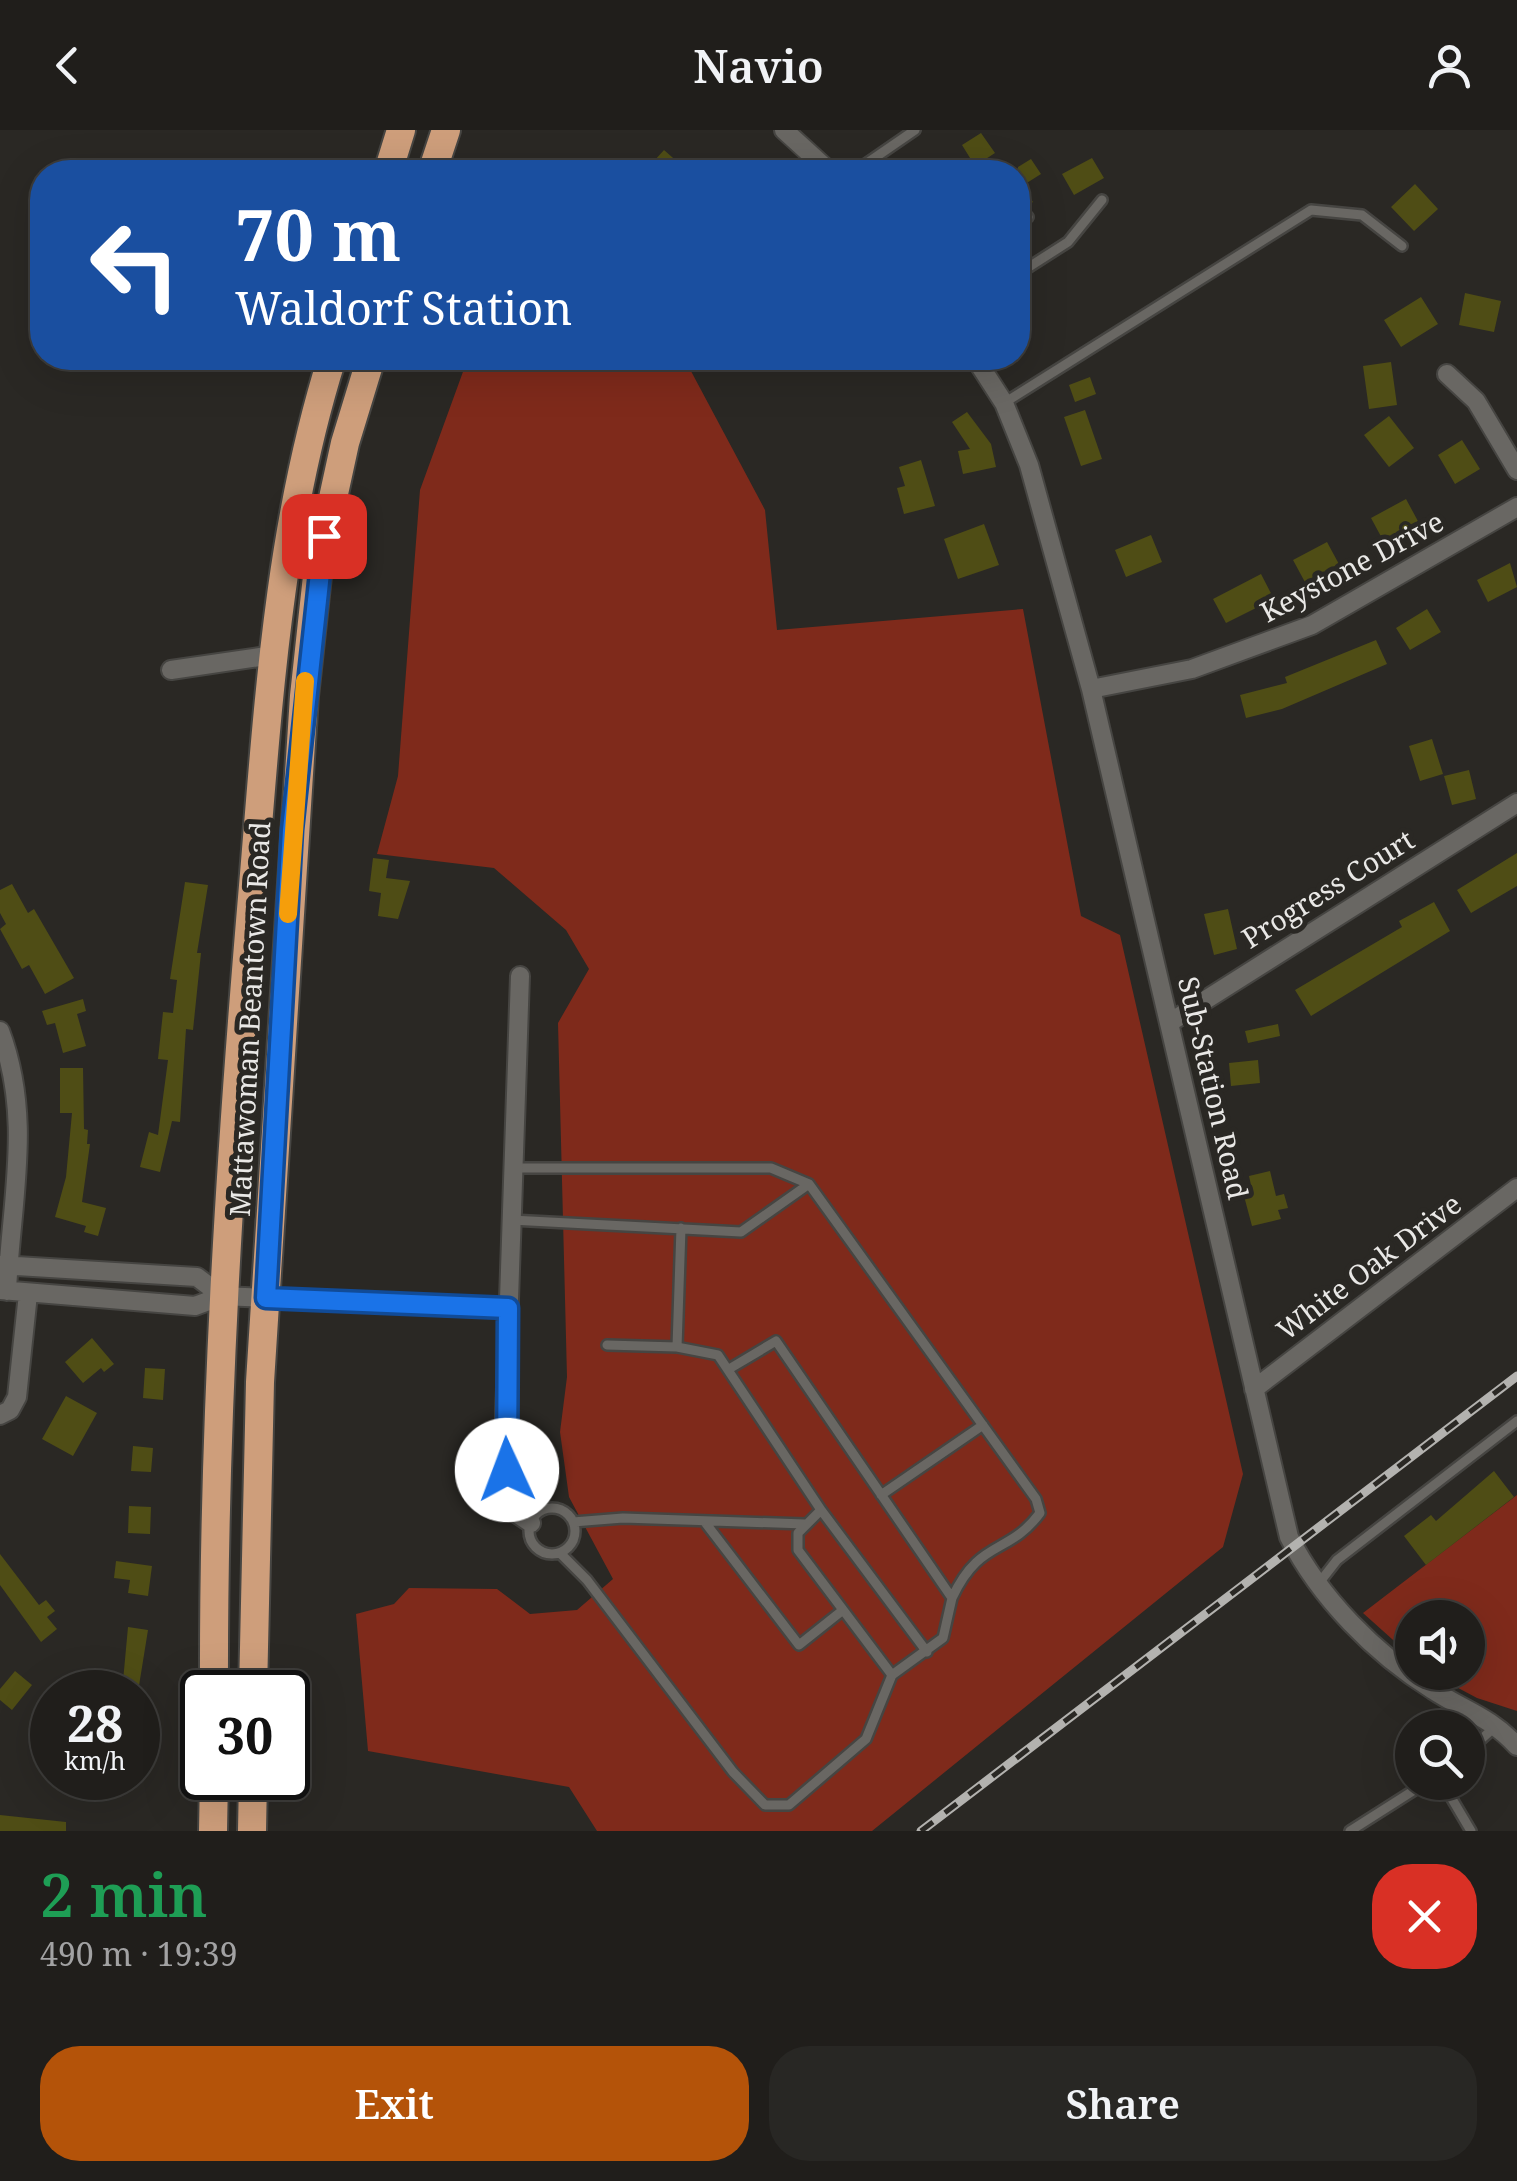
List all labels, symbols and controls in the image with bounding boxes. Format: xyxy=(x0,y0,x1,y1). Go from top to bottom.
text: Navio xyxy=(693,35,824,96)
icon: back xyxy=(40,38,95,93)
icon: person xyxy=(1422,38,1477,93)
text: 70 m xyxy=(235,186,401,282)
icon: left xyxy=(70,200,200,330)
text: Waldorf Station xyxy=(235,277,572,338)
pin xyxy=(282,494,367,579)
street label: Keystone Drive xyxy=(1253,502,1450,630)
icon: arrive xyxy=(297,509,352,564)
street label: Mattawoman Beantown Road xyxy=(220,820,278,1217)
street label: Progress Court xyxy=(1234,820,1421,956)
street label: Sub-Station Road xyxy=(1170,973,1258,1203)
street label: White Oak Drive xyxy=(1268,1184,1469,1348)
position arrow xyxy=(455,1418,559,1522)
map controls xyxy=(1395,1600,1485,1800)
button: sound xyxy=(1395,1600,1485,1690)
speed limit sign: 30 xyxy=(180,1670,310,1800)
text: 28 xyxy=(67,1689,123,1757)
button: search xyxy=(1395,1710,1485,1800)
text: km/h xyxy=(64,1743,126,1777)
text: 2 min xyxy=(40,1853,208,1935)
button: close xyxy=(1372,1864,1477,1969)
text: 490 m · 19:39 xyxy=(40,1932,238,1975)
button: Exit xyxy=(40,2046,749,2161)
button: Share xyxy=(769,2046,1477,2161)

